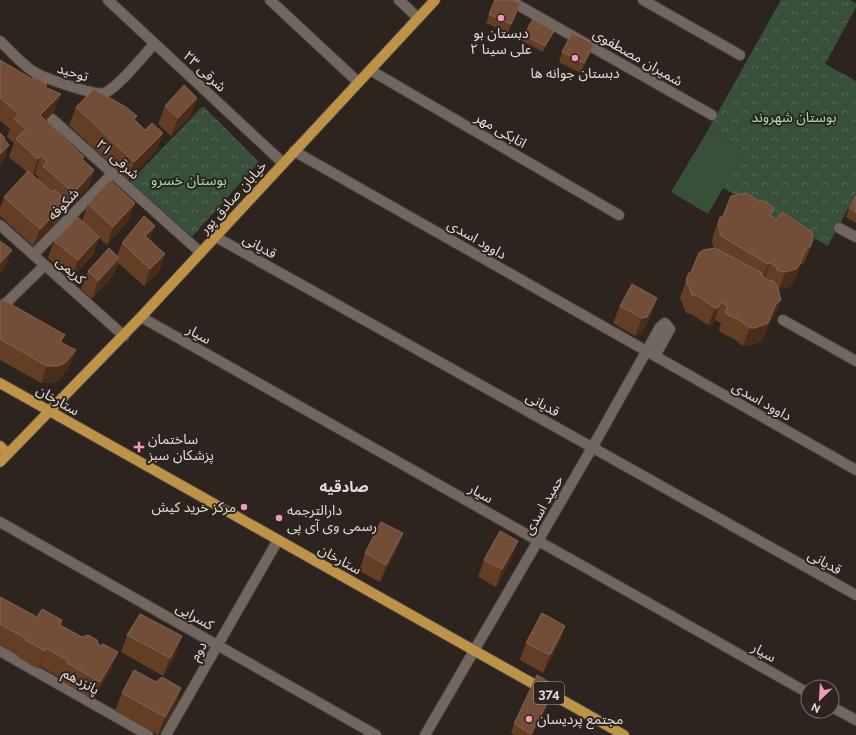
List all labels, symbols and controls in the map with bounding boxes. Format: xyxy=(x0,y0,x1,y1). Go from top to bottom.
marker: دبستان بو علی سینا ۲ xyxy=(496,13,506,23)
place label: دبستان بو علی سینا ۲ xyxy=(470,25,532,58)
street label: شمیران مصطفوی xyxy=(590,25,686,90)
street label: ۲۳ شرقی xyxy=(180,47,230,95)
marker: دبستان جوانه ها xyxy=(570,53,580,63)
street label: توحید xyxy=(55,60,91,85)
place label: دبستان جوانه ها xyxy=(530,65,620,82)
street label: اتابکی مهر xyxy=(471,108,529,152)
park label: بوستان شهروند xyxy=(752,109,837,126)
street label: ۲۱ شرقی xyxy=(93,136,143,183)
street label: خیابان صادق پور xyxy=(196,157,271,239)
park label: بوستان خسرو xyxy=(151,172,227,189)
street label: شکوفه xyxy=(44,185,83,224)
street label: داوود اسدی xyxy=(444,216,509,263)
street label: قدیانی xyxy=(240,230,280,263)
street label: کریمی xyxy=(53,253,89,288)
street label: سیار xyxy=(183,320,214,348)
street label: داوود اسدی xyxy=(729,378,795,425)
street label: ستارخان xyxy=(33,381,82,419)
street label: قدیانی xyxy=(523,388,563,421)
place label: ساختمان پزشکان سبز xyxy=(147,431,214,465)
marker: ساختمان پزشکان سبز xyxy=(133,441,145,453)
street label: حمید اسدی xyxy=(520,473,567,538)
district label: صادقیه xyxy=(319,478,369,496)
street label: سیار xyxy=(465,479,496,507)
place label: مرکز خرید کیش xyxy=(151,499,236,516)
marker: مرکز خرید کیش xyxy=(239,502,249,512)
place label: دارالترجمه رسمی وی آی پی xyxy=(287,502,377,536)
marker: دارالترجمه رسمی وی آی پی xyxy=(274,513,284,523)
street label: ستارخان xyxy=(315,541,364,578)
street label: قدیانی xyxy=(805,546,845,579)
street label: کسرایی xyxy=(173,599,217,634)
street label: دوم xyxy=(186,638,213,665)
street label: سیار xyxy=(748,638,779,666)
street label: پانزدهم xyxy=(58,664,102,700)
north arrow xyxy=(800,679,840,719)
road number: 374 xyxy=(534,682,564,704)
text: N xyxy=(809,700,823,715)
place label: مجتمع پردیسان xyxy=(537,711,623,730)
marker: مجتمع پردیسان xyxy=(524,714,534,724)

